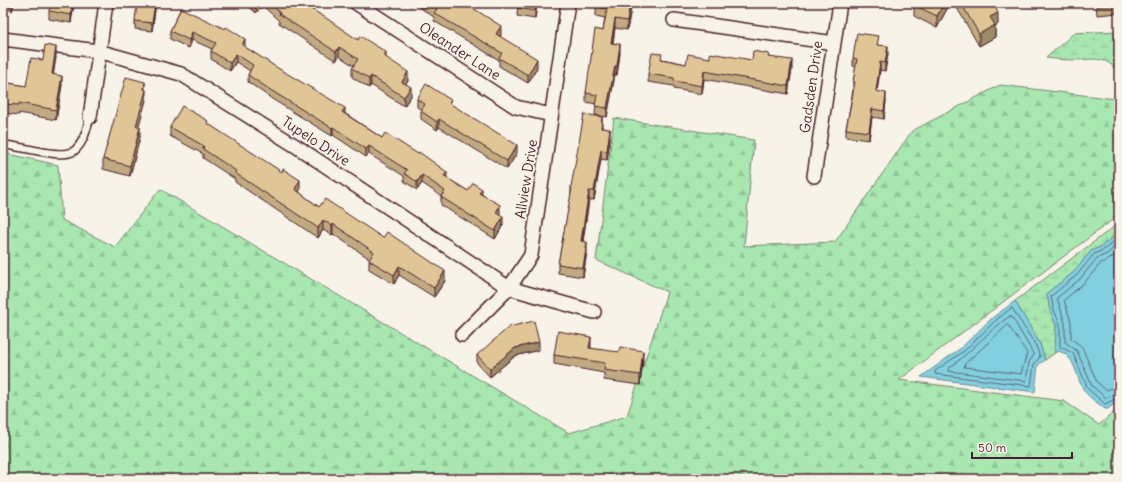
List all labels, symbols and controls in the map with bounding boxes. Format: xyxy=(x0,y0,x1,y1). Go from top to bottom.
street label: Oleander Lane xyxy=(416,18,504,84)
street label: Gadsden Drive xyxy=(796,40,826,134)
street label: Tupelo Drive xyxy=(279,112,353,170)
street label: Allview Drive xyxy=(511,138,541,220)
scale bar xyxy=(972,434,1072,460)
text: 50 m xyxy=(978,440,1007,455)

